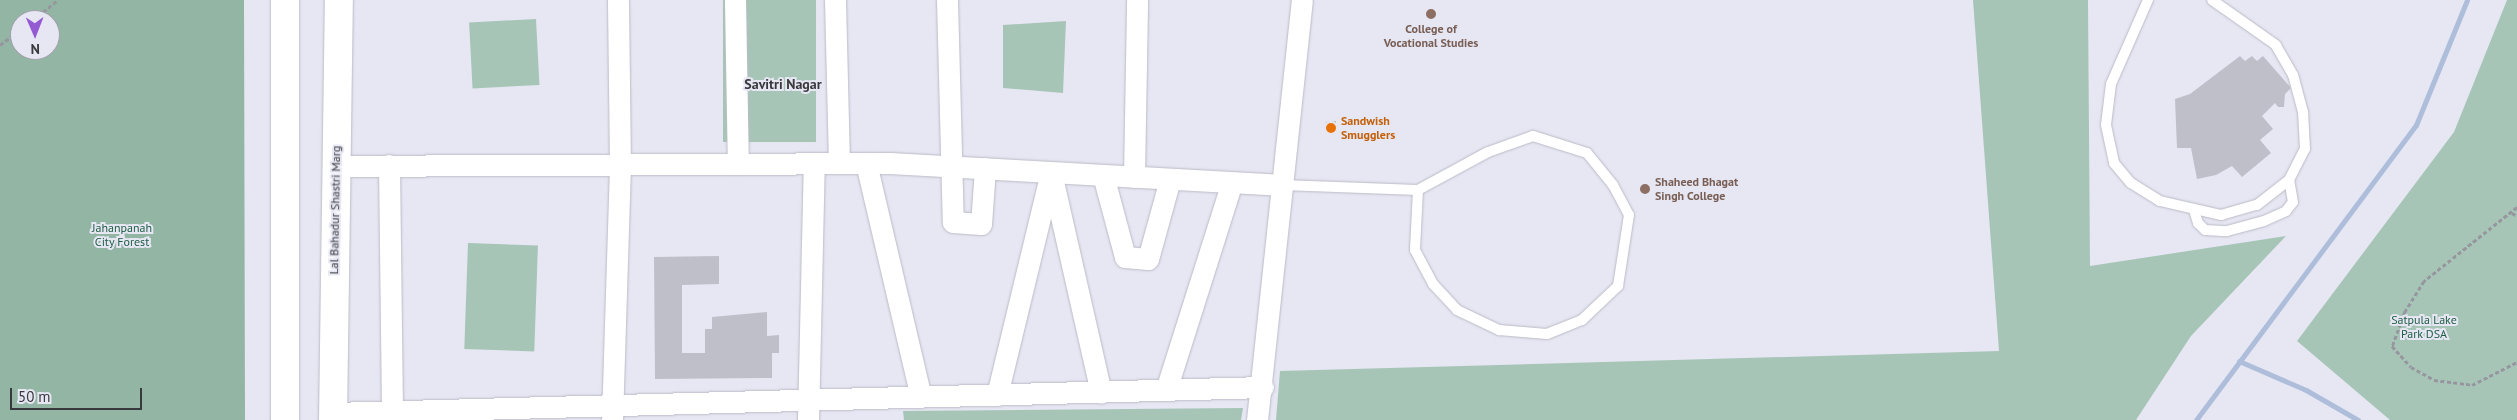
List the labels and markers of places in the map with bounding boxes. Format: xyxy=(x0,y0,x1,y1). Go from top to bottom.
marker: College of Vocational Studies xyxy=(1425,8,1437,20)
place label: College of Vocational Studies xyxy=(1384,22,1478,50)
place label: Sandwish Smugglers xyxy=(1341,114,1395,142)
marker: Sandwish Smugglers xyxy=(1325,122,1337,134)
place label: Shaheed Bhagat Singh College xyxy=(1655,175,1738,203)
marker: Shaheed Bhagat Singh College xyxy=(1639,183,1651,195)

